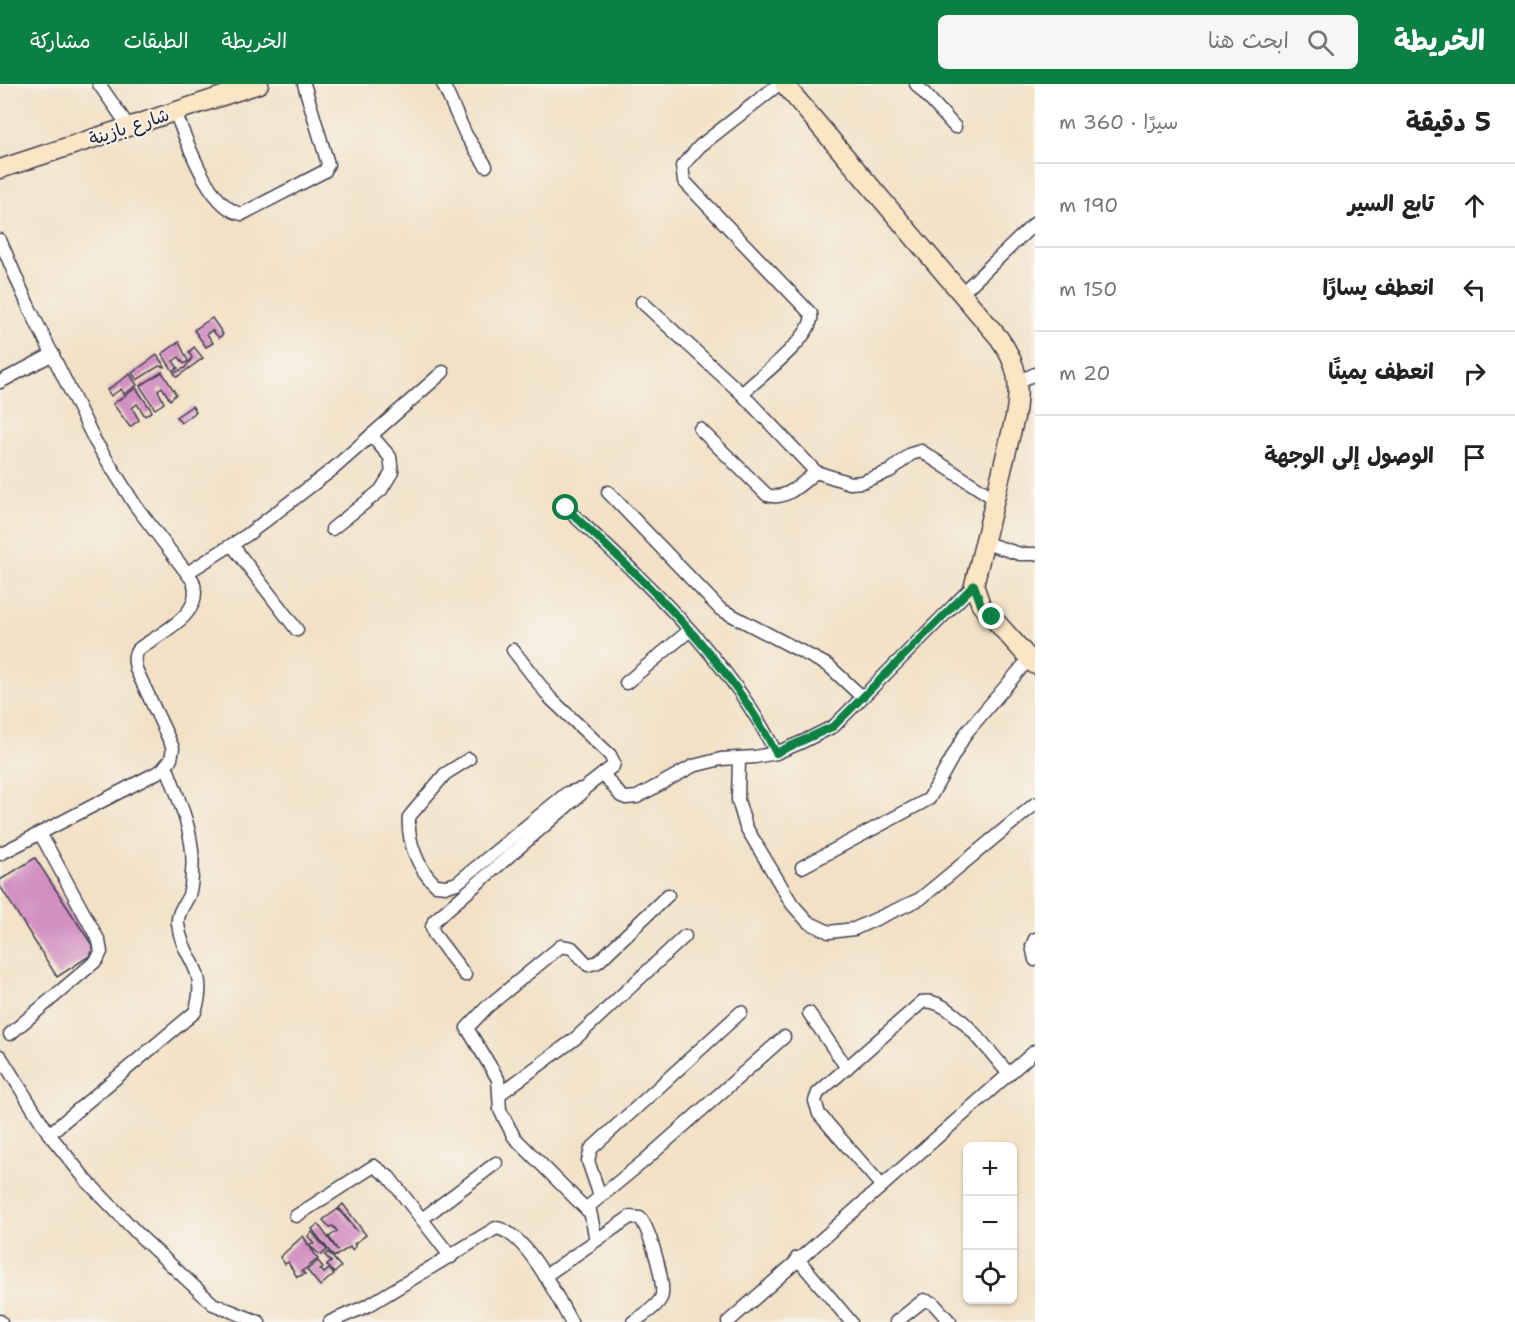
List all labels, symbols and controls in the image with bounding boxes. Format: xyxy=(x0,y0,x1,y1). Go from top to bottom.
search box xyxy=(938,15,1358,69)
text: الخريطة xyxy=(1394,21,1485,59)
text: ابحث هنا xyxy=(1208,26,1289,55)
icon: search xyxy=(1304,26,1337,59)
text: مشاركة xyxy=(30,27,91,55)
text: الطبقات xyxy=(124,27,189,55)
text: الخريطة xyxy=(222,27,287,55)
street label: شارع بازينة xyxy=(86,103,172,151)
text: 5 دقيقة xyxy=(1406,104,1491,139)
text: سيرًا · 360 m xyxy=(1059,109,1178,135)
text: تابع السير xyxy=(1348,189,1434,218)
icon: ahead xyxy=(1458,189,1491,222)
text: 190 m xyxy=(1059,192,1118,218)
text: انعطف يسارًا xyxy=(1322,273,1434,302)
icon: left xyxy=(1458,273,1491,306)
text: 150 m xyxy=(1059,276,1117,302)
text: انعطف يمينًا xyxy=(1328,357,1434,386)
icon: right xyxy=(1458,357,1491,390)
text: 20 m xyxy=(1059,360,1110,386)
text: الوصول إلى الوجهة xyxy=(1264,441,1434,470)
icon: arrive xyxy=(1458,441,1491,474)
route start xyxy=(552,494,578,520)
route end xyxy=(978,603,1004,629)
map controls xyxy=(963,1142,1017,1304)
button: + xyxy=(963,1142,1017,1196)
button: − xyxy=(963,1196,1017,1250)
button: locate xyxy=(963,1250,1017,1304)

